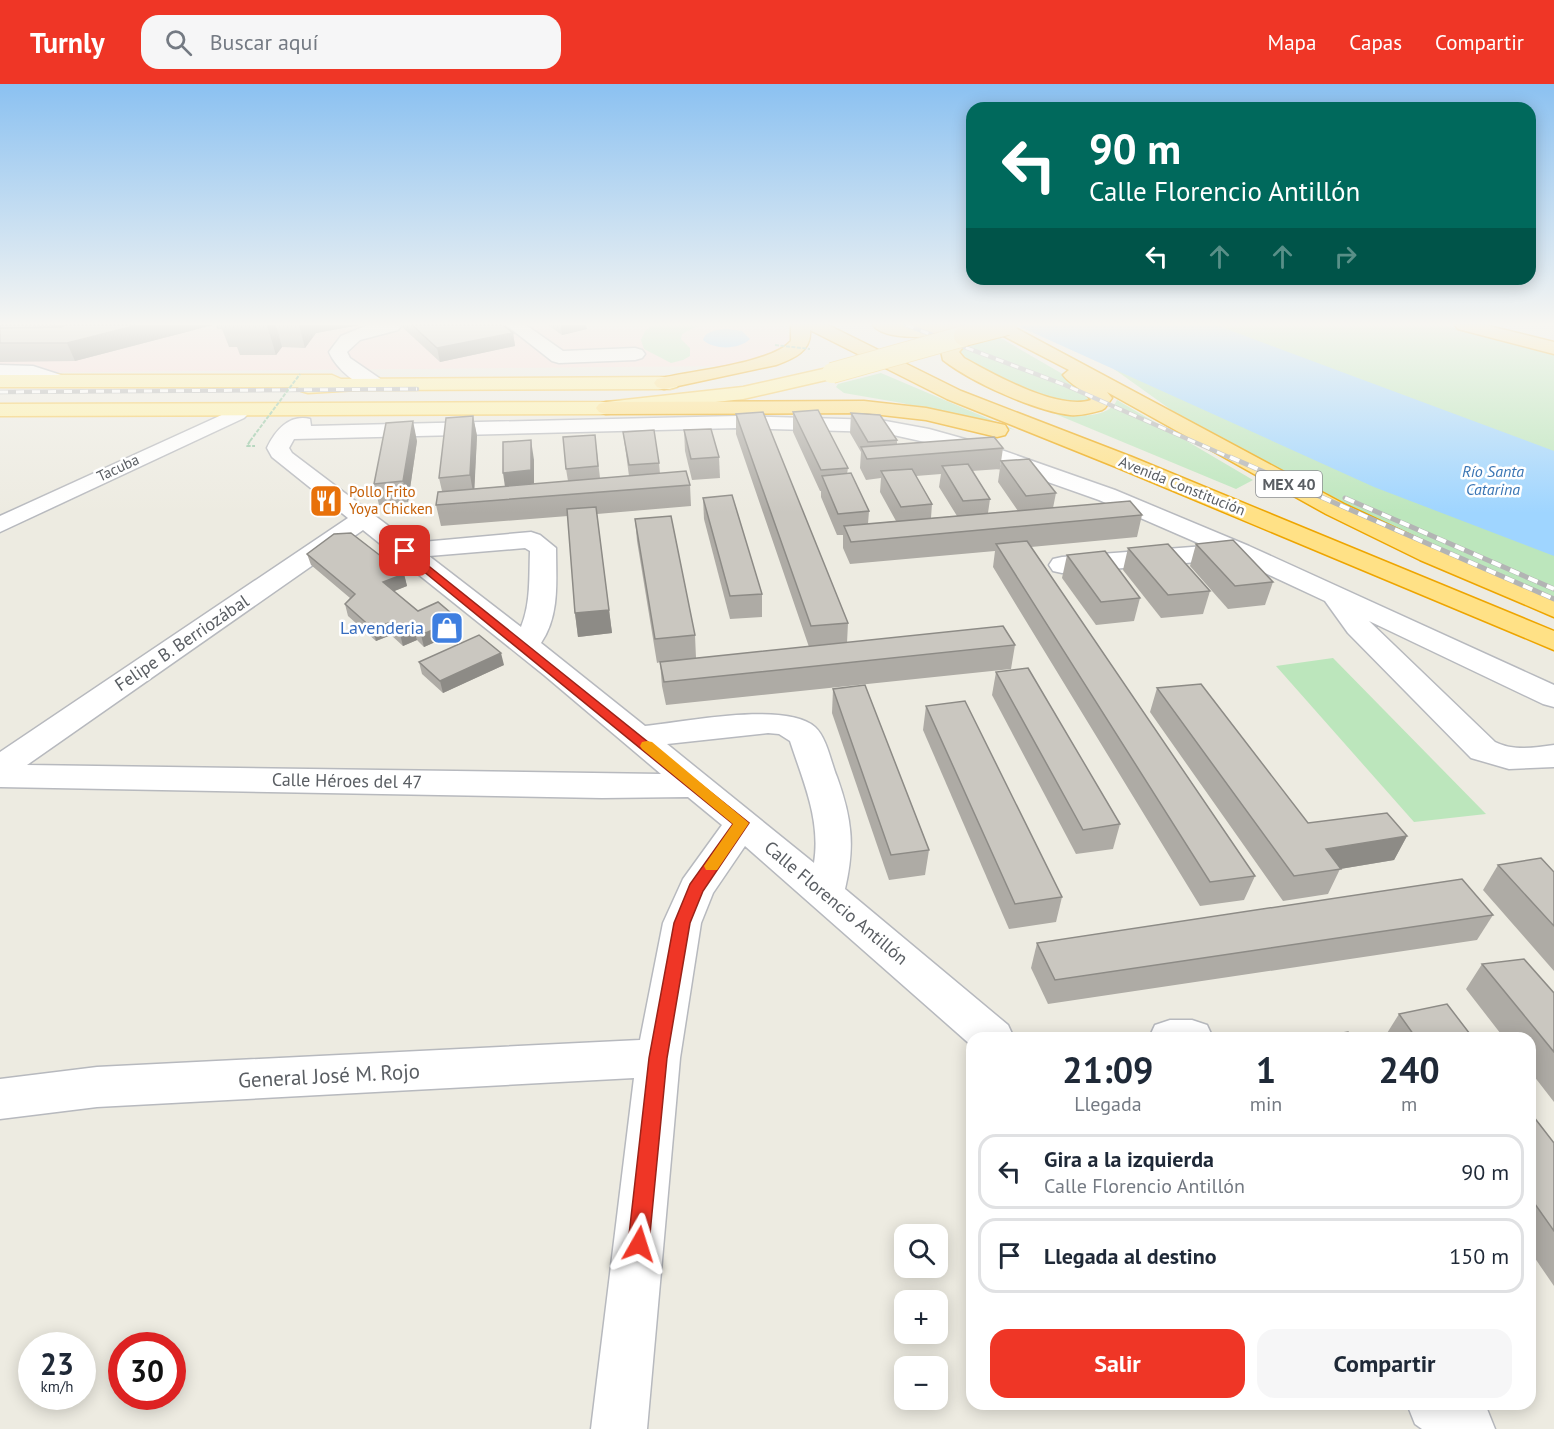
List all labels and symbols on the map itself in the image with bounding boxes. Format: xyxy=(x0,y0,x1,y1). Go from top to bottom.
street label: Tacuba xyxy=(94,450,142,486)
street label: Avenida Constitución xyxy=(1116,452,1248,520)
water label: Río Santa Catarina xyxy=(1462,461,1524,499)
road number: MEX 40 xyxy=(1256,471,1322,497)
place label: Pollo Frito Yoya Chicken xyxy=(349,482,433,518)
restaurant icon: Pollo Frito Yoya Chicken xyxy=(308,483,344,519)
pin xyxy=(379,525,430,576)
street label: Felipe B. Berriozábal xyxy=(110,589,254,696)
shop icon: Lavenderia xyxy=(429,610,465,646)
place label: Lavenderia xyxy=(340,616,424,639)
street label: Calle Héroes del 47 xyxy=(272,768,422,793)
street label: Calle Florencio Antillón xyxy=(760,836,913,970)
street label: General José M. Rojo xyxy=(237,1057,421,1094)
position arrow xyxy=(607,1212,671,1276)
speed limit sign: 30 xyxy=(108,1332,186,1410)

